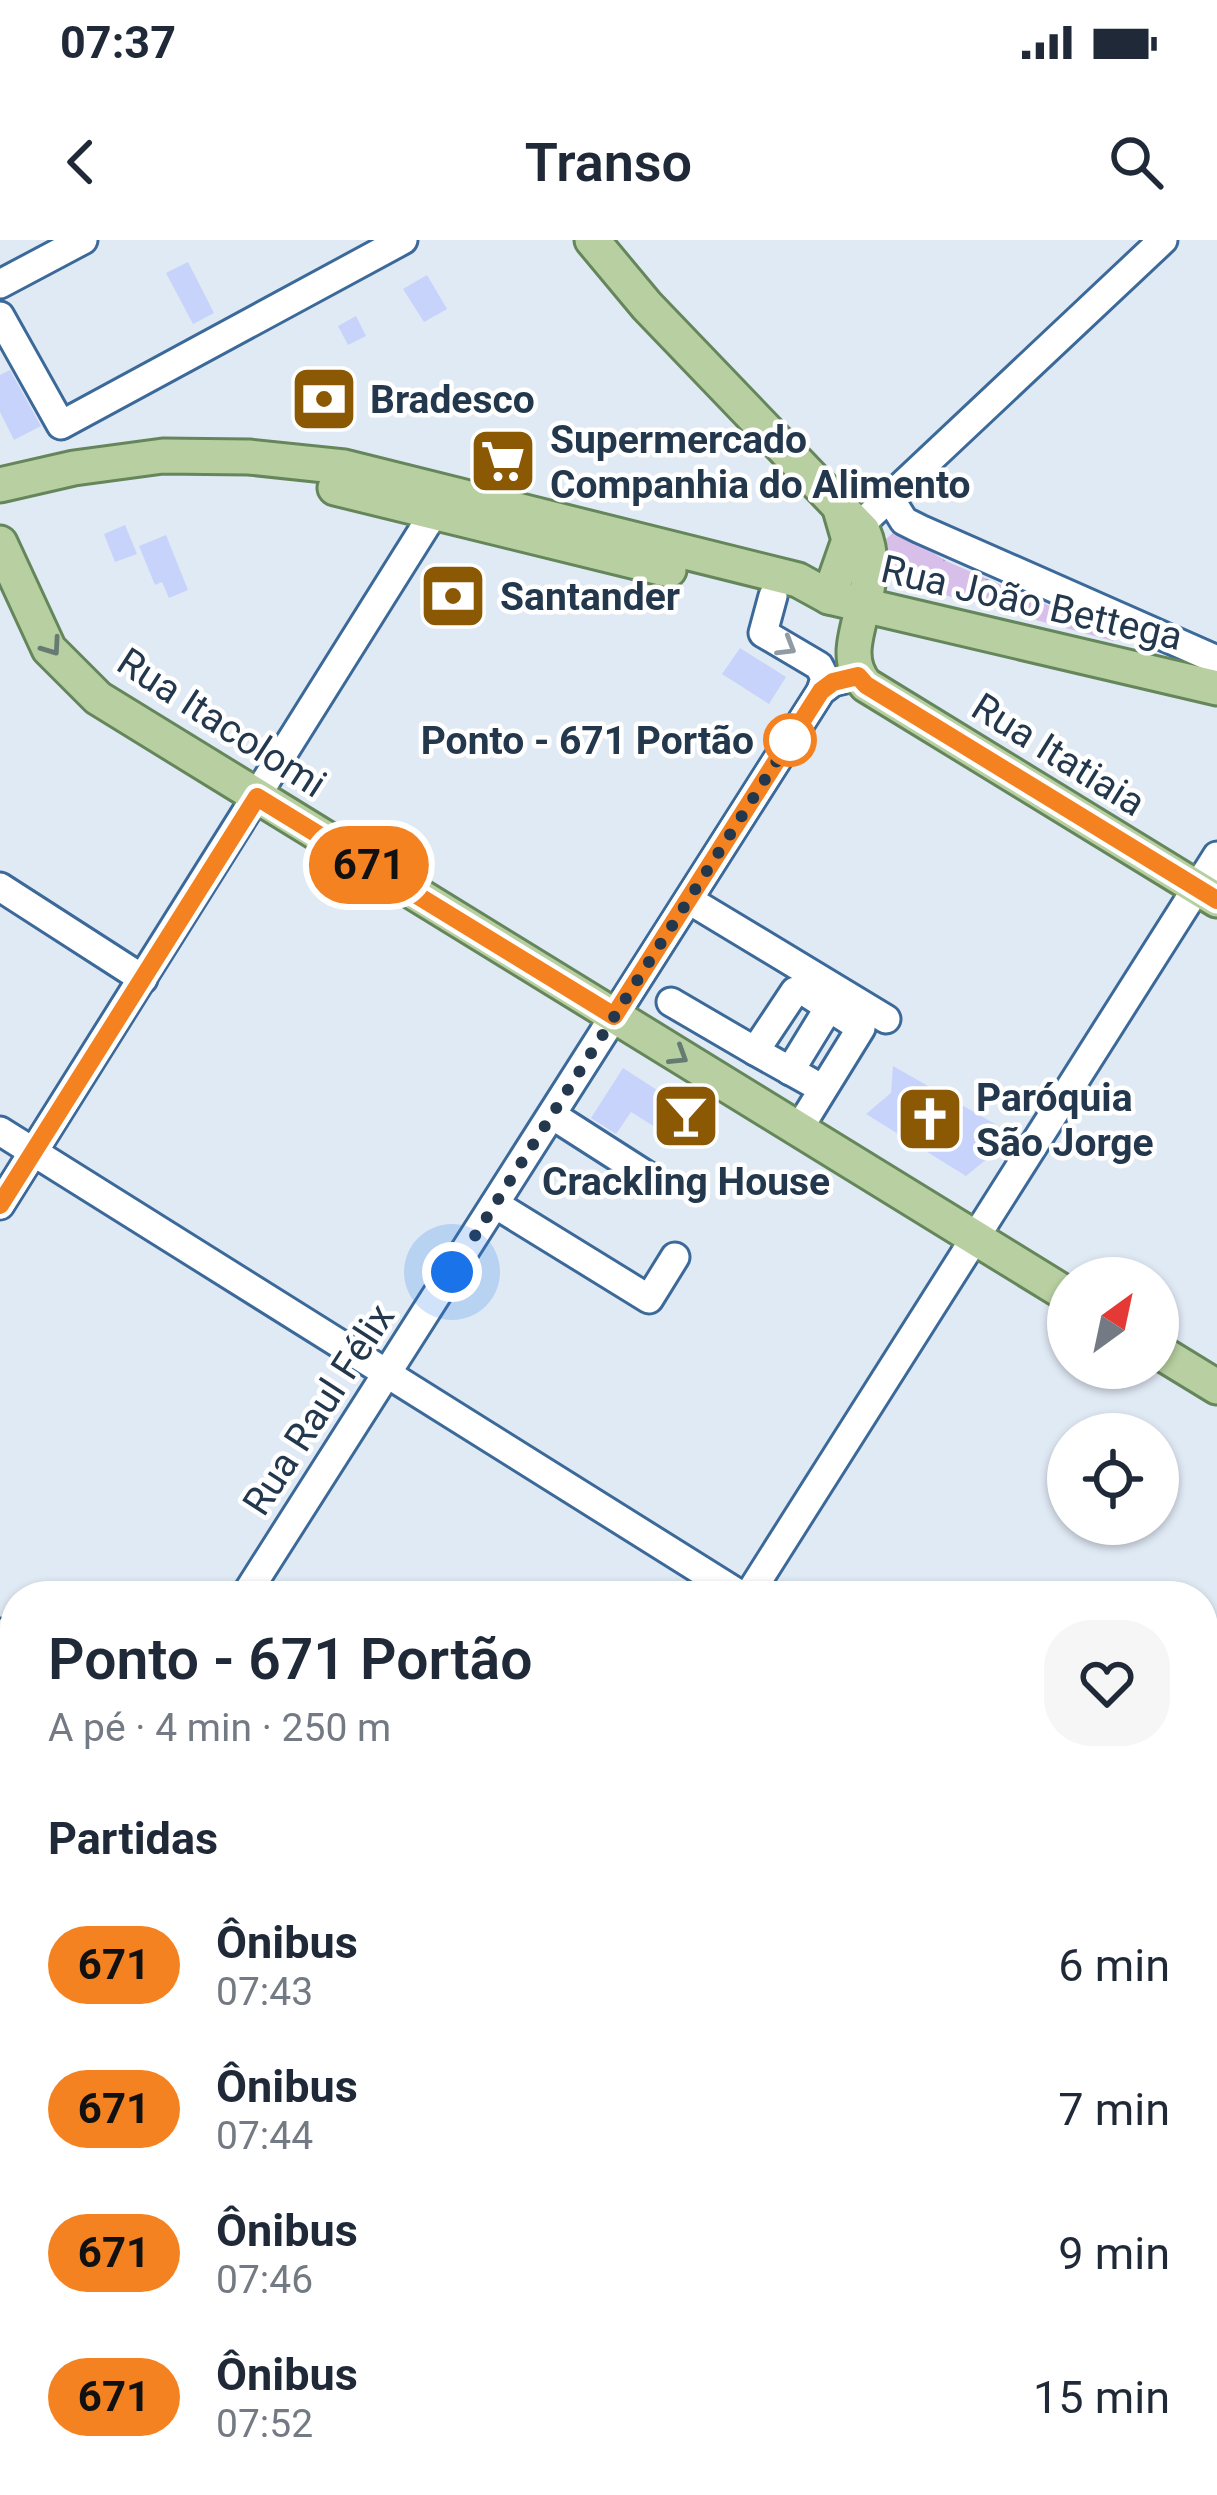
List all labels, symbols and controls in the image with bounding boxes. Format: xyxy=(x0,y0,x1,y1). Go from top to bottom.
text: 07:37 xyxy=(60,16,176,69)
icon: back xyxy=(48,129,114,195)
icon: search xyxy=(1103,129,1169,195)
text: Transo xyxy=(525,131,692,194)
bank icon: Bradesco xyxy=(289,364,359,434)
place label: Bradesco xyxy=(370,377,535,423)
place label: Supermercado Companhia do Alimento xyxy=(550,417,971,508)
supermarket icon: Supermercado Companhia do Alimento xyxy=(468,426,538,496)
street label: Rua João Bettega xyxy=(877,546,1187,660)
bank icon: Santander xyxy=(418,561,488,631)
place label: Santander xyxy=(500,574,680,620)
one-way arrow xyxy=(774,633,796,655)
one-way arrow xyxy=(38,634,60,656)
street label: Rua Itacolomi xyxy=(109,638,334,807)
street label: Rua Itatiaia xyxy=(964,684,1153,826)
marker: Ponto - 671 Portão xyxy=(765,715,815,765)
place label: Ponto - 671 Portão xyxy=(421,718,754,764)
line badge: 671 xyxy=(300,826,438,904)
text: 671 xyxy=(333,840,405,889)
one-way arrow xyxy=(666,1042,688,1064)
place label: Paróquia São Jorge xyxy=(976,1075,1154,1166)
bar icon: Crackling House xyxy=(651,1081,721,1151)
church icon: Paróquia São Jorge xyxy=(895,1084,965,1154)
place label: Crackling House xyxy=(542,1159,830,1205)
your location xyxy=(422,1242,482,1302)
north arrow xyxy=(1047,1257,1179,1389)
map controls xyxy=(1047,1257,1179,1545)
street label: Rua Raul Félix xyxy=(234,1295,404,1524)
button: locate xyxy=(1047,1413,1179,1545)
button: heart xyxy=(1044,1620,1170,1746)
text: Ponto - 671 Portão xyxy=(48,1626,533,1693)
text: A pé · 4 min · 250 m xyxy=(48,1705,391,1751)
text: Partidas xyxy=(48,1812,218,1865)
text: Ônibus xyxy=(216,1916,358,1969)
text: 6 min xyxy=(1058,1939,1170,1992)
text: 671 xyxy=(78,1940,150,1989)
text: 07:43 xyxy=(216,1969,313,2015)
text: Ônibus xyxy=(216,2060,358,2113)
text: 7 min xyxy=(1058,2083,1170,2136)
text: 671 xyxy=(78,2084,150,2133)
text: 07:44 xyxy=(216,2113,313,2159)
text: Ônibus xyxy=(216,2204,358,2257)
text: 9 min xyxy=(1058,2227,1170,2280)
text: 671 xyxy=(78,2228,150,2277)
text: 07:46 xyxy=(216,2257,313,2303)
text: Ônibus xyxy=(216,2348,358,2401)
text: 15 min xyxy=(1033,2371,1170,2424)
text: 671 xyxy=(78,2372,150,2421)
text: 07:52 xyxy=(216,2401,313,2447)

